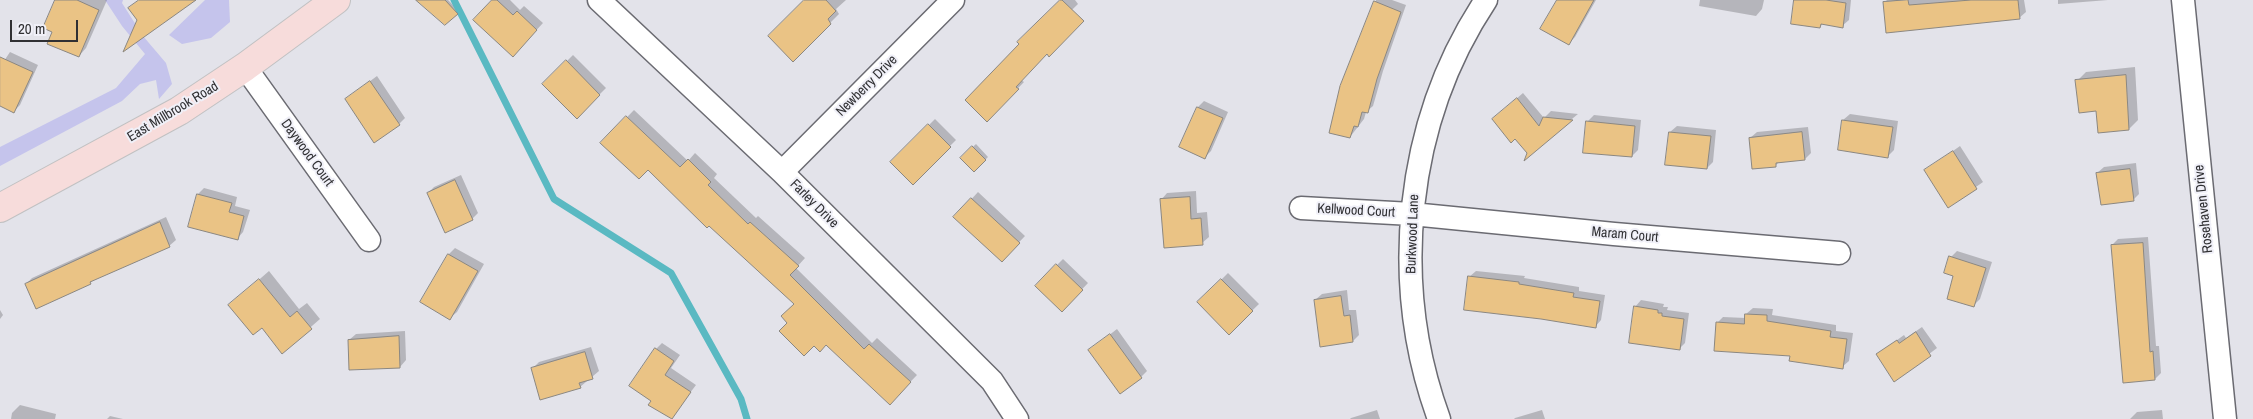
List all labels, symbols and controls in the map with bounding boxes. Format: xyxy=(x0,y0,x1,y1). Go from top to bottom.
scale bar xyxy=(12,10,80,42)
text: 20 m xyxy=(18,18,45,39)
street label: Newberry Drive xyxy=(833,52,901,120)
street label: East Millbrook Road xyxy=(124,78,222,146)
street label: Daywood Court xyxy=(277,116,337,190)
street label: Rosehaven Drive xyxy=(2191,164,2217,254)
street label: Farley Drive xyxy=(786,176,842,232)
street label: Burkwood Lane xyxy=(1403,194,1423,274)
street label: Kellwood Court xyxy=(1317,201,1395,221)
street label: Maram Court xyxy=(1591,224,1659,246)

